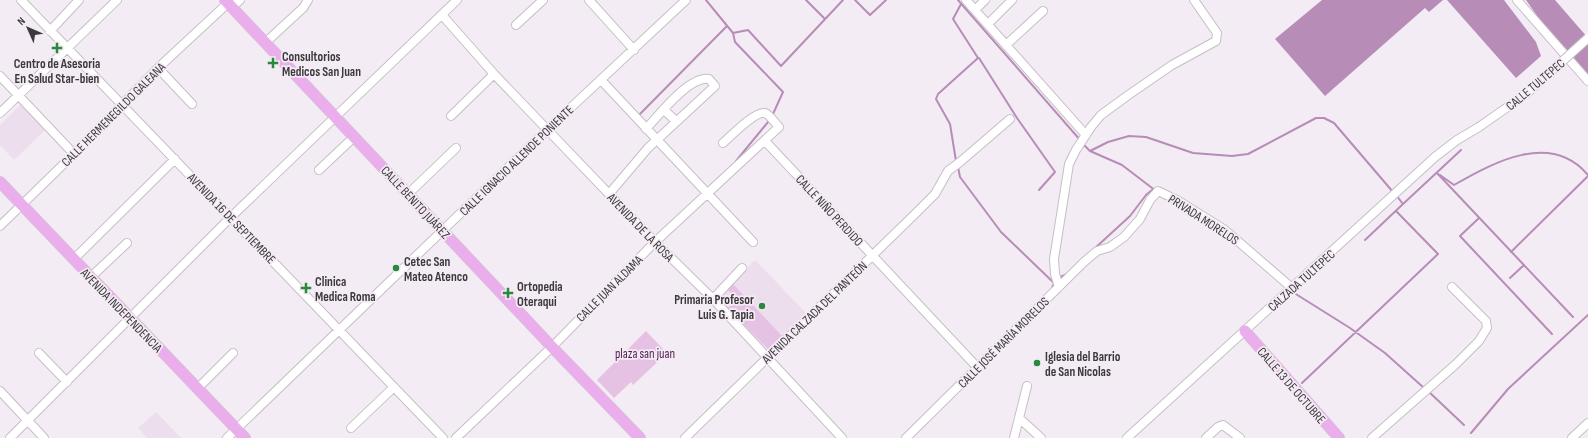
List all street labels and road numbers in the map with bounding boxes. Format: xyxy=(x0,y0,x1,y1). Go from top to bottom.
street label: CALLE TULTEPEC xyxy=(1503,55,1568,114)
street label: CALLE HERMENEGILDO GALEANA xyxy=(58,59,169,170)
street label: CALLE IGNACIO ALLENDE PONIENTE xyxy=(456,102,577,219)
street label: CALLE BENITO JUÁREZ xyxy=(377,163,454,243)
street label: AVENIDA 16 DE SEPTIEMBRE xyxy=(183,169,279,267)
street label: CALLE NIÑO PERDIDO xyxy=(792,172,866,250)
street label: AVENIDA DE LA ROSA xyxy=(603,189,677,266)
street label: PRIVADA MORELOS xyxy=(1165,191,1242,249)
street label: CALZADA TULTEPEC xyxy=(1265,246,1339,315)
street label: CALLE JUAN ALDAMA xyxy=(573,252,647,325)
street label: AVENIDA CALZADA DEL PANTEÓN xyxy=(758,258,871,368)
street label: AVENIDA INDEPENDENCIA xyxy=(76,265,166,356)
street label: CALLE JOSÉ MARÍA MORELOS xyxy=(955,293,1053,392)
street label: CALLE 13 DE OCTUBRE xyxy=(1254,344,1329,427)

